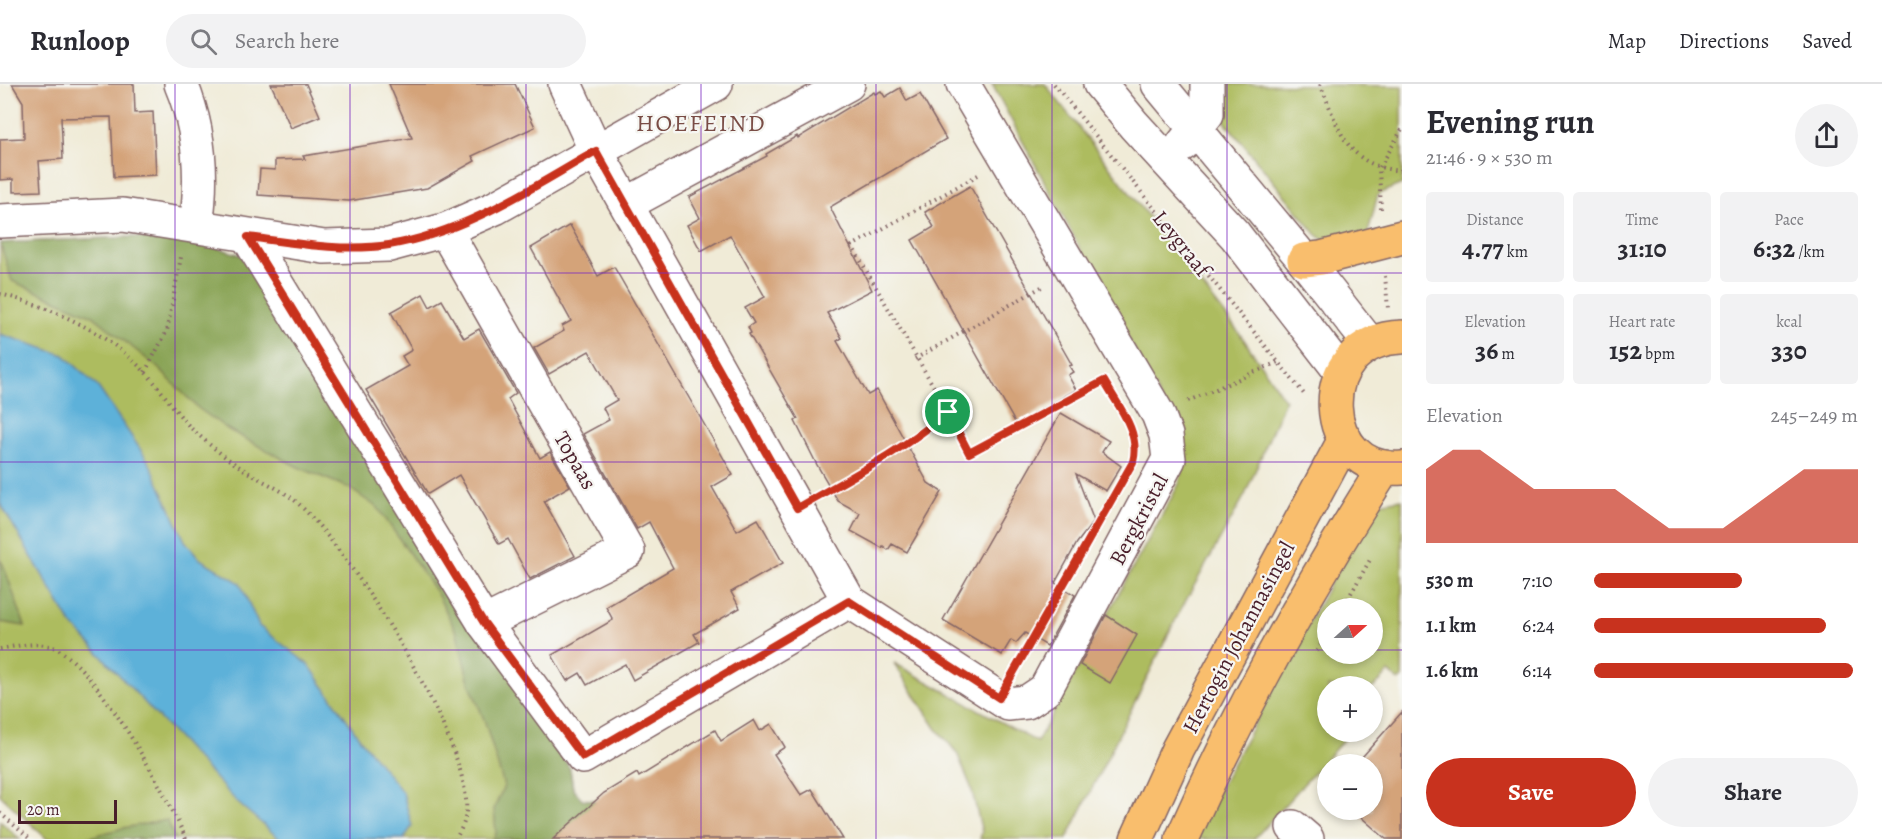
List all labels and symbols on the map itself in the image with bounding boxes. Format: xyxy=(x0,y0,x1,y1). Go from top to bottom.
district label: HOEFEIND xyxy=(636,107,766,139)
street label: Leygraaf xyxy=(1145,204,1219,285)
pin xyxy=(922,386,973,437)
street label: Topaas xyxy=(546,426,604,495)
street label: Bergkristal xyxy=(1102,468,1175,570)
street label: Hertogin Johannasingel xyxy=(1176,536,1302,739)
north arrow xyxy=(1317,598,1383,664)
scale bar xyxy=(18,797,117,824)

